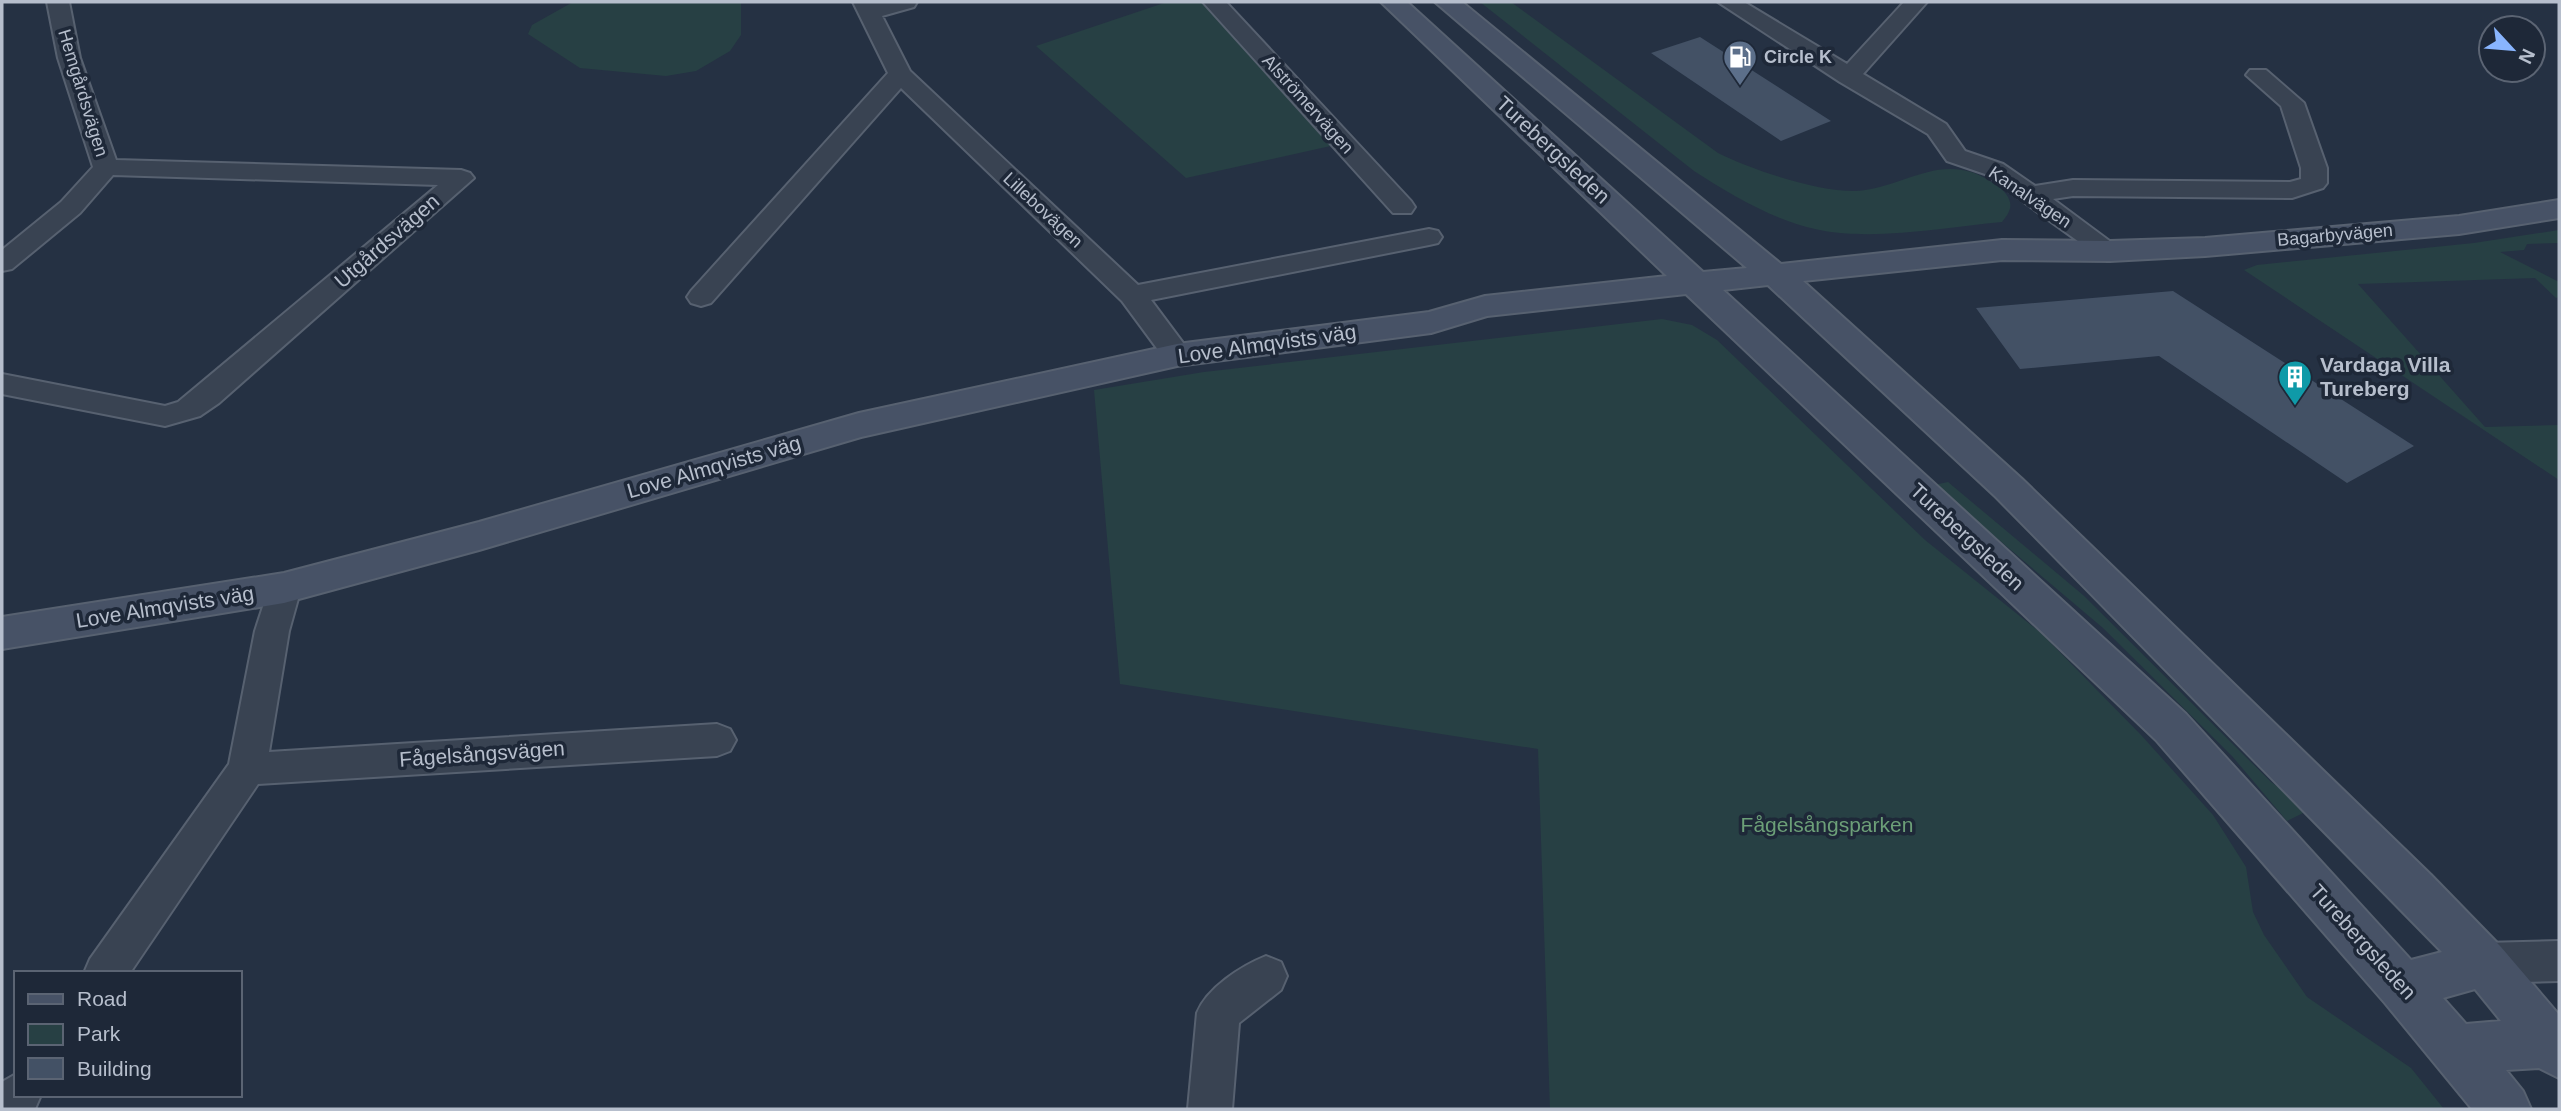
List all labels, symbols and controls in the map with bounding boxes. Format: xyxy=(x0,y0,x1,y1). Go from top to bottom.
north arrow xyxy=(2477,14,2547,84)
street label: Hemgårdsvägen xyxy=(54,27,112,159)
fuel station icon: Circle K xyxy=(1721,38,1759,87)
text: N xyxy=(2514,45,2539,67)
place label: Circle K xyxy=(1764,47,1832,67)
street label: Alströmervägen xyxy=(1258,50,1358,158)
street label: Turebergsleden xyxy=(1492,91,1615,208)
street label: Kanalvägen xyxy=(1985,162,2075,232)
street label: Lillebovägen xyxy=(999,168,1087,252)
street label: Utgårdsvägen xyxy=(330,189,444,292)
street label: Bagarbyvägen xyxy=(2276,220,2394,250)
street label: Love Almqvists väg xyxy=(1176,320,1358,367)
place label: Vardaga Villa Tureberg xyxy=(2320,353,2451,400)
building icon: Vardaga Villa Tureberg xyxy=(2276,358,2314,407)
street label: Love Almqvists väg xyxy=(624,431,803,502)
street label: Turebergsleden xyxy=(1906,478,2029,595)
street label: Love Almqvists väg xyxy=(74,581,255,632)
street label: Fågelsångsvägen xyxy=(398,736,565,771)
park label: Fågelsångsparken xyxy=(1741,813,1913,836)
street label: Turebergsleden xyxy=(2306,880,2421,1004)
legend xyxy=(14,971,242,1097)
text: Road xyxy=(77,987,127,1010)
text: Park xyxy=(77,1022,121,1045)
text: Building xyxy=(77,1057,152,1080)

